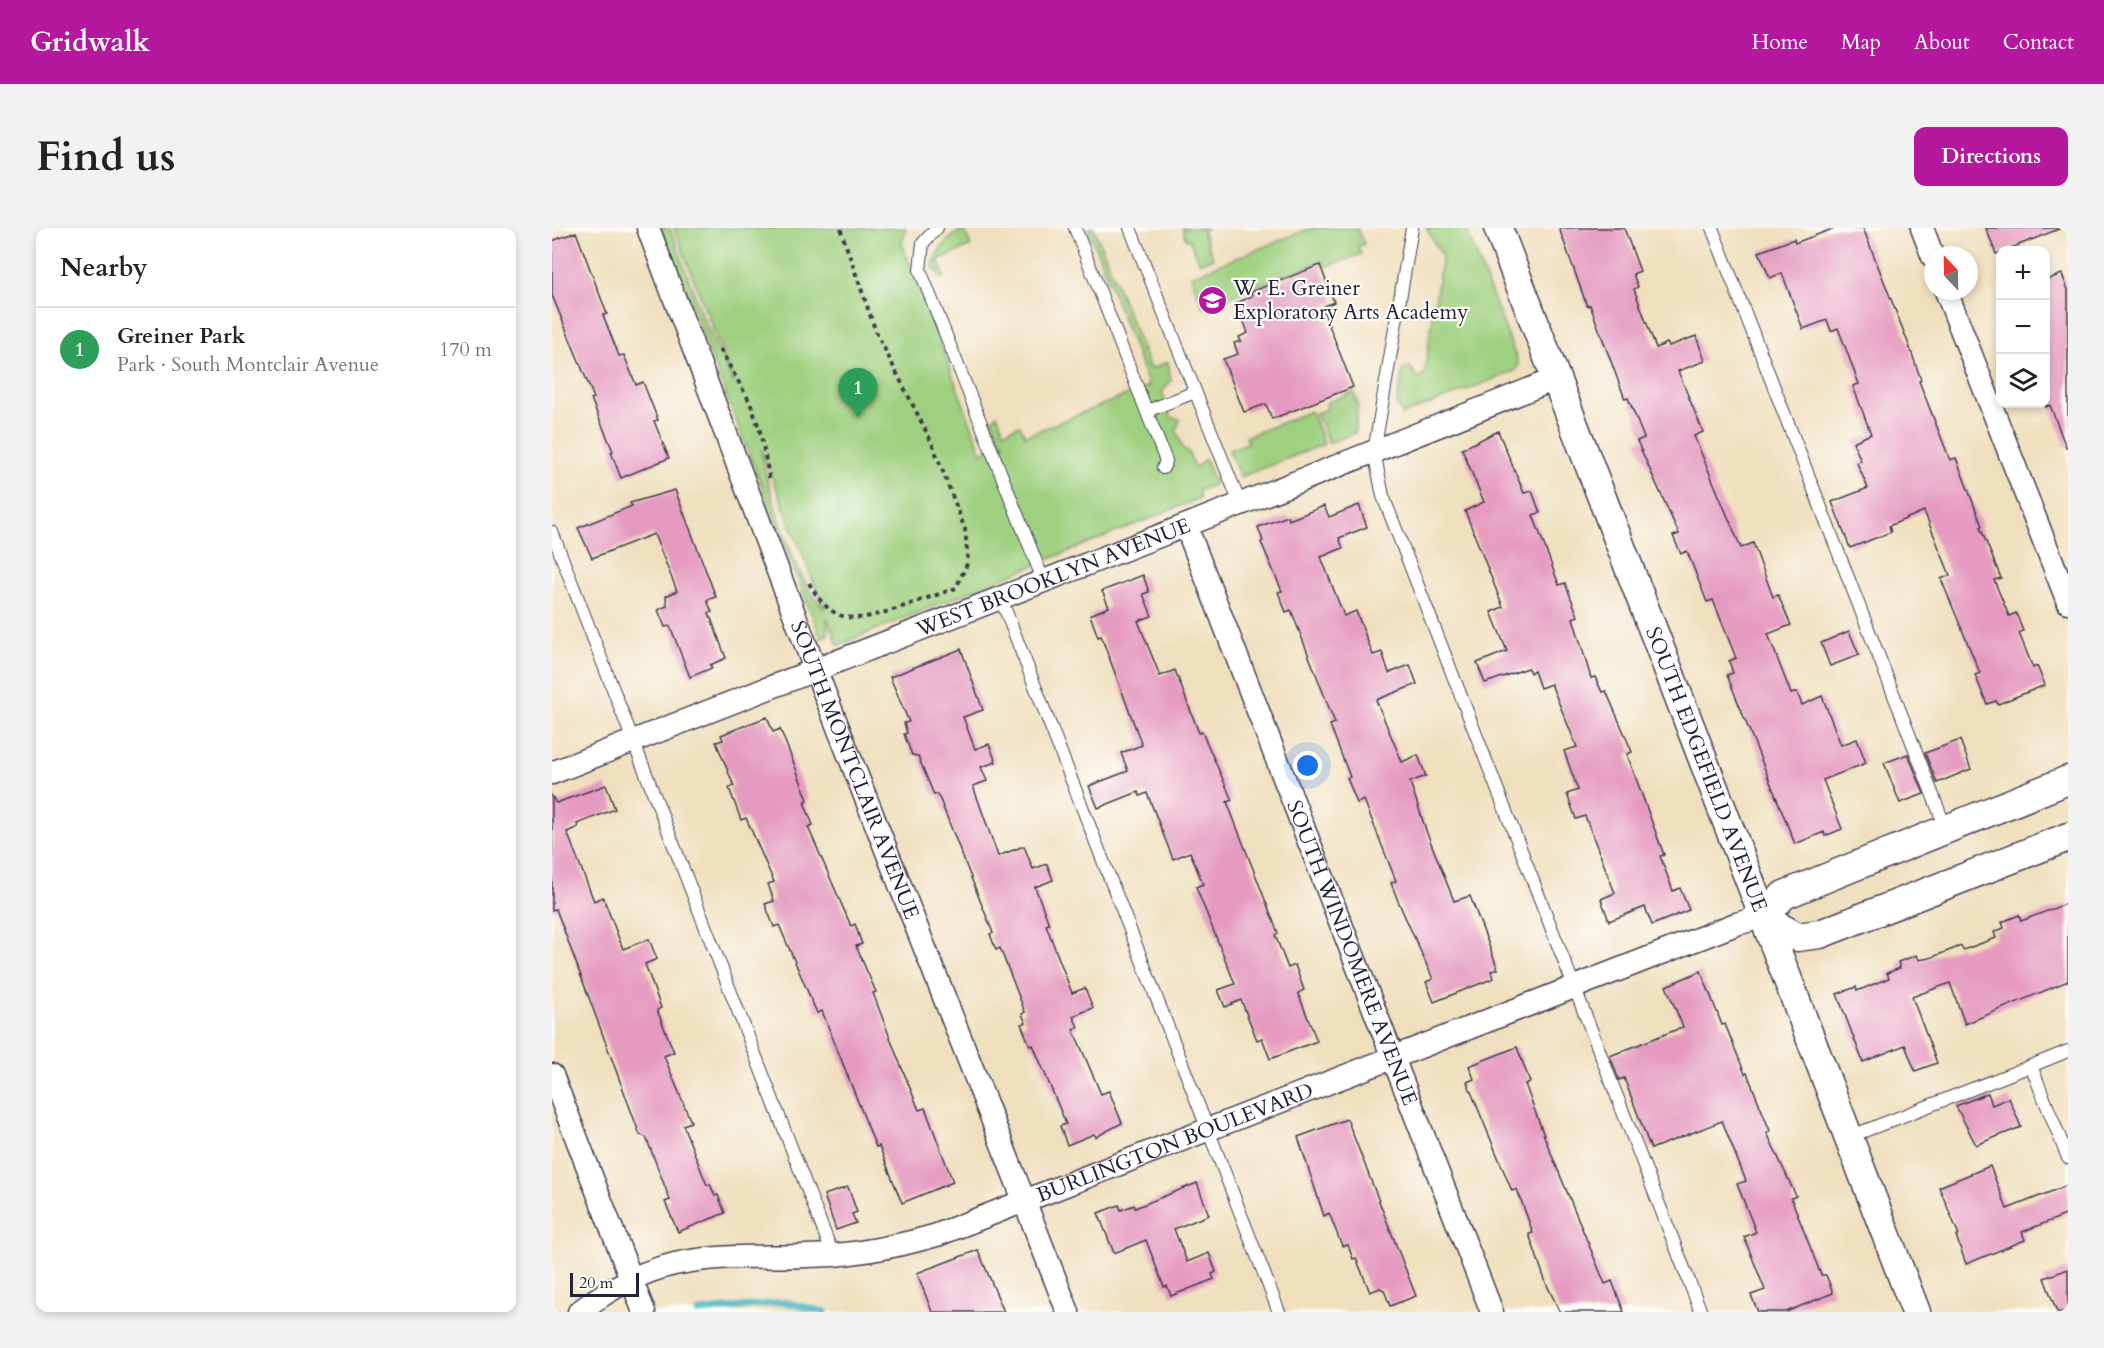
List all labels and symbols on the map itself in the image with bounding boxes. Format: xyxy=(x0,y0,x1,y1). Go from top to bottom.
north arrow xyxy=(1924,246,1978,300)
place label: W. E. Greiner Exploratory Arts Academy xyxy=(1232,274,1468,327)
school or university icon: W. E. Greiner Exploratory Arts Academy xyxy=(1196,284,1228,316)
pin: 1 xyxy=(838,368,878,418)
street label: WEST BROOKLYN AVENUE xyxy=(911,511,1194,644)
street label: SOUTH MONTCLAIR AVENUE xyxy=(783,616,926,923)
street label: SOUTH EDGEFIELD AVENUE xyxy=(1639,623,1775,916)
your location xyxy=(1293,751,1322,780)
street label: SOUTH WINDOMERE AVENUE xyxy=(1280,796,1425,1110)
street label: BURLINGTON BOULEVARD xyxy=(1032,1075,1317,1209)
scale bar xyxy=(570,1270,639,1298)

